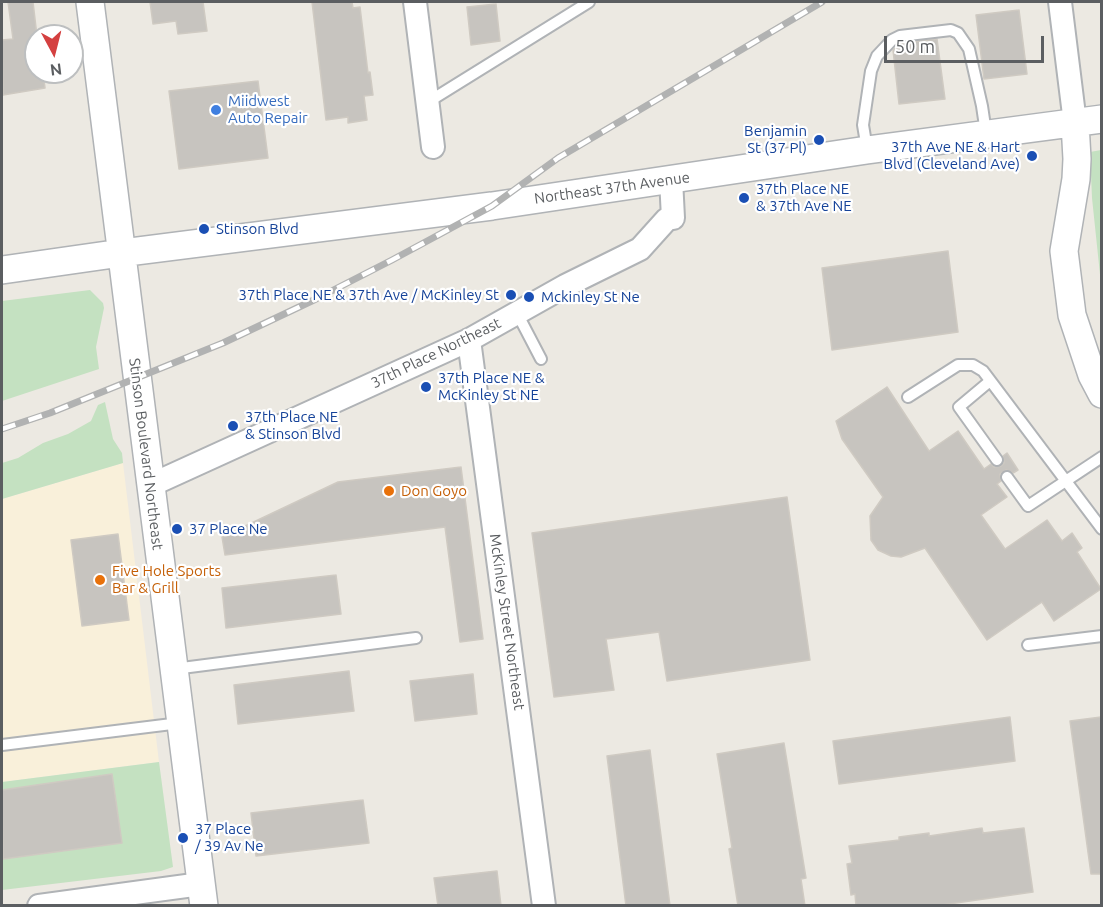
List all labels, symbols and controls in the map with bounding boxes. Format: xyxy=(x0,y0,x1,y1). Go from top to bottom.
north arrow xyxy=(24,24,84,84)
scale bar xyxy=(887,24,1048,62)
text: 50 m xyxy=(895,36,935,56)
text: N xyxy=(49,60,63,80)
place label: Miidwest Auto Repair xyxy=(228,92,308,127)
marker: Miidwest Auto Repair xyxy=(209,103,223,117)
place label: Benjamin St (37 Pl) xyxy=(744,122,807,157)
marker: Benjamin St (37 Pl) xyxy=(812,133,826,147)
place label: 37th Ave NE & Hart Blvd (Cleveland Ave) xyxy=(884,138,1020,173)
marker: 37th Ave NE & Hart Blvd (Cleveland Ave) xyxy=(1025,149,1039,163)
street label: Northeast 37th Avenue xyxy=(533,168,691,208)
place label: 37th Place NE & 37th Ave NE xyxy=(756,180,852,215)
marker: 37th Place NE & 37th Ave NE xyxy=(737,191,751,205)
place label: Stinson Blvd xyxy=(216,220,299,238)
marker: Stinson Blvd xyxy=(197,222,211,236)
place label: 37th Place NE & 37th Ave / McKinley St xyxy=(238,286,499,304)
marker: 37th Place NE & 37th Ave / McKinley St xyxy=(504,288,518,302)
place label: Mckinley St Ne xyxy=(541,288,640,306)
marker: Mckinley St Ne xyxy=(522,290,536,304)
street label: 37th Place Northeast xyxy=(368,314,504,392)
street label: Stinson Boulevard Northeast xyxy=(125,357,167,551)
place label: 37th Place NE & McKinley St NE xyxy=(438,369,544,404)
marker: 37th Place NE & McKinley St NE xyxy=(419,380,433,394)
place label: 37th Place NE & Stinson Blvd xyxy=(245,408,341,443)
marker: 37th Place NE & Stinson Blvd xyxy=(226,419,240,433)
place label: Don Goyo xyxy=(401,482,467,500)
marker: Don Goyo xyxy=(382,484,396,498)
place label: 37 Place Ne xyxy=(189,520,268,538)
marker: 37 Place Ne xyxy=(170,522,184,536)
street label: McKinley Street Northeast xyxy=(486,533,528,711)
place label: Five Hole Sports Bar & Grill xyxy=(112,562,221,597)
marker: Five Hole Sports Bar & Grill xyxy=(93,573,107,587)
place label: 37 Place / 39 Av Ne xyxy=(195,820,264,855)
marker: 37 Place / 39 Av Ne xyxy=(176,831,190,845)

